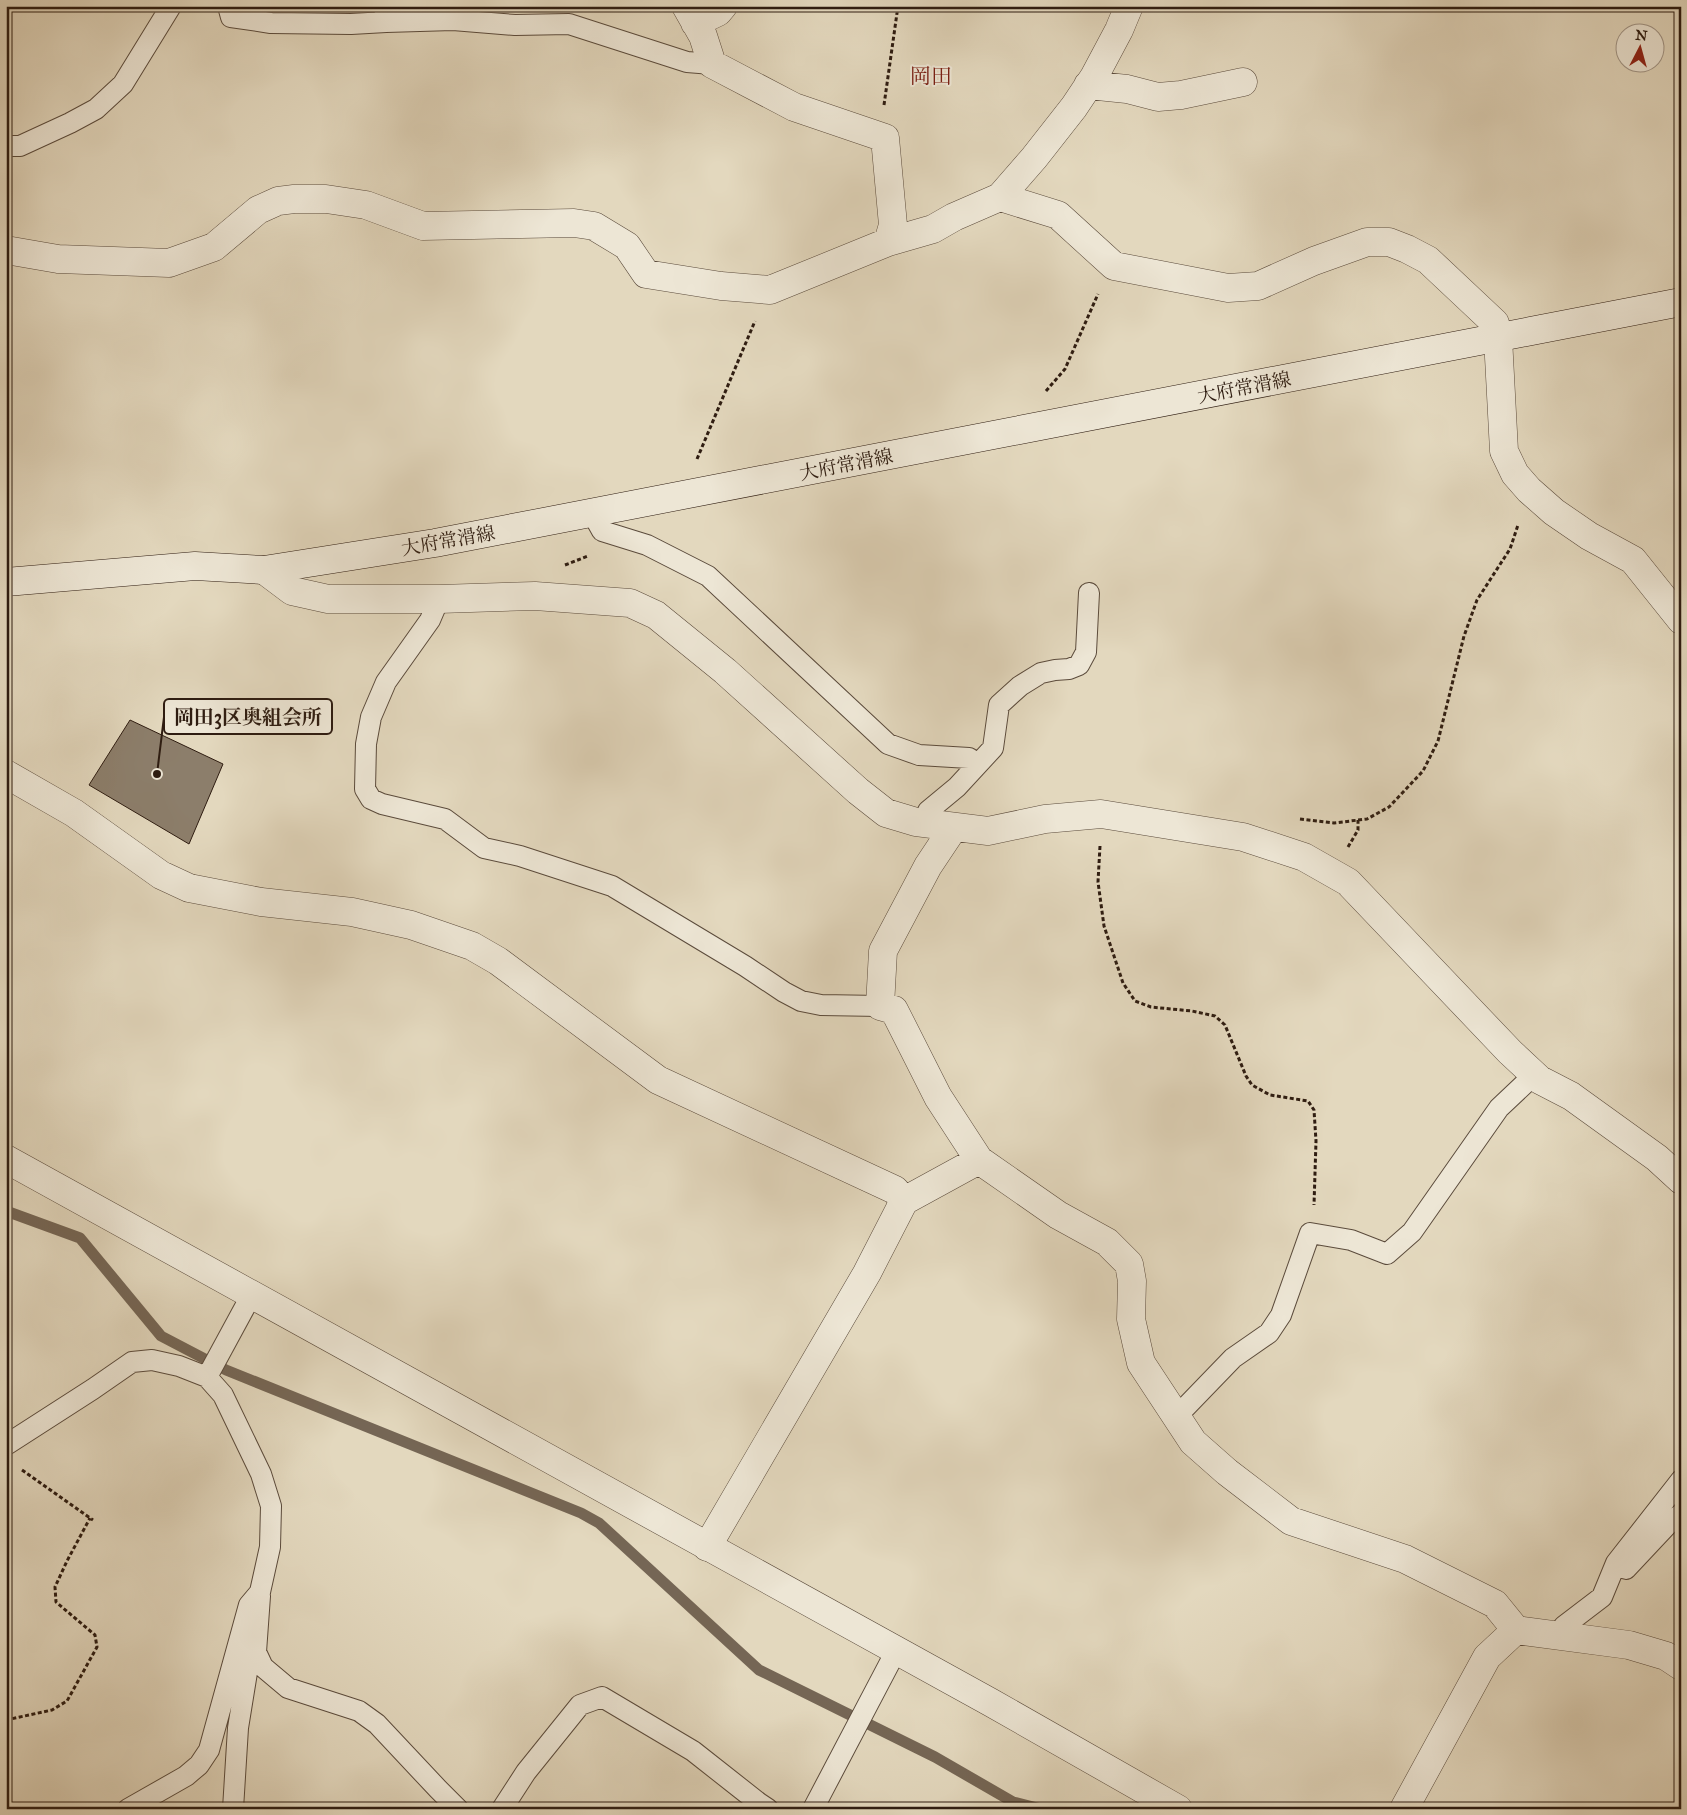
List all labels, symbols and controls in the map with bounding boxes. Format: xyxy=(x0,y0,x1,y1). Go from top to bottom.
north arrow xyxy=(1614,22,1664,72)
text: N xyxy=(1635,26,1648,45)
district label: 岡田 xyxy=(910,63,952,89)
street label: 大府常滑線 xyxy=(1195,367,1293,408)
street label: 大府常滑線 xyxy=(797,444,895,485)
street label: 大府常滑線 xyxy=(399,521,497,560)
callout: 岡田3区奥組会所 xyxy=(164,699,332,734)
text: 岡田3区奥組会所 xyxy=(174,705,322,730)

